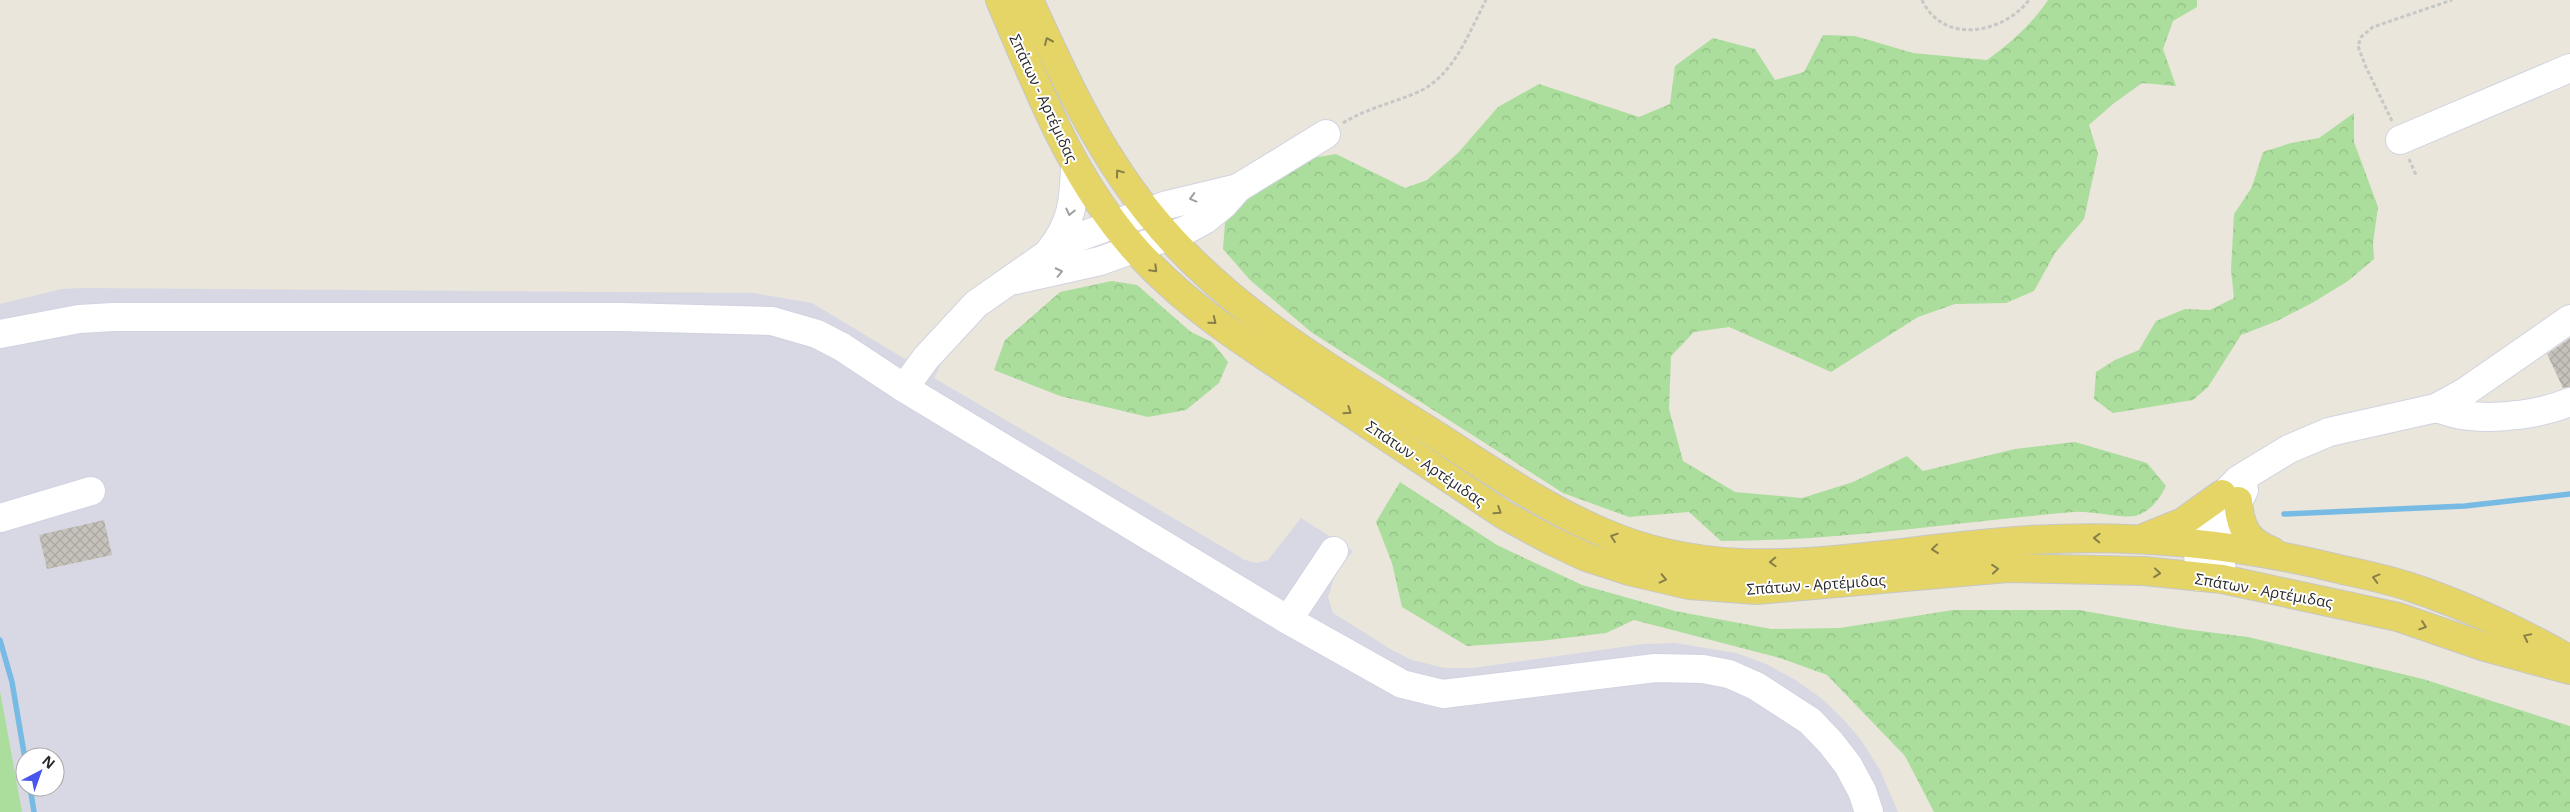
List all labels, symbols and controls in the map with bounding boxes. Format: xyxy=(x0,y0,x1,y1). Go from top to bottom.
street label: Σπάτων - Αρτέμιδας xyxy=(1005,31,1083,165)
one-way arrow xyxy=(1043,37,1054,46)
one-way arrow xyxy=(1116,169,1125,179)
one-way arrow xyxy=(1188,192,1197,203)
one-way arrow xyxy=(1065,207,1076,216)
one-way arrow xyxy=(1149,263,1158,272)
one-way arrow xyxy=(1055,267,1064,278)
one-way arrow xyxy=(1207,315,1216,323)
one-way arrow xyxy=(1343,405,1352,415)
street label: Σπάτων - Αρτέμιδας xyxy=(1363,416,1489,510)
one-way arrow xyxy=(1492,505,1502,514)
one-way arrow xyxy=(1610,533,1619,543)
one-way arrow xyxy=(2093,533,2101,544)
one-way arrow xyxy=(1931,543,1939,554)
one-way arrow xyxy=(1769,557,1777,567)
one-way arrow xyxy=(1991,564,1999,575)
one-way arrow xyxy=(2154,567,2162,578)
street label: Σπάτων - Αρτέμιδας xyxy=(2194,568,2334,612)
street label: Σπάτων - Αρτέμιδας xyxy=(1746,569,1886,599)
one-way arrow xyxy=(1659,573,1668,584)
one-way arrow xyxy=(2371,573,2380,584)
one-way arrow xyxy=(2418,620,2426,630)
one-way arrow xyxy=(2523,633,2532,643)
north arrow xyxy=(15,747,65,797)
text: N xyxy=(38,751,59,773)

